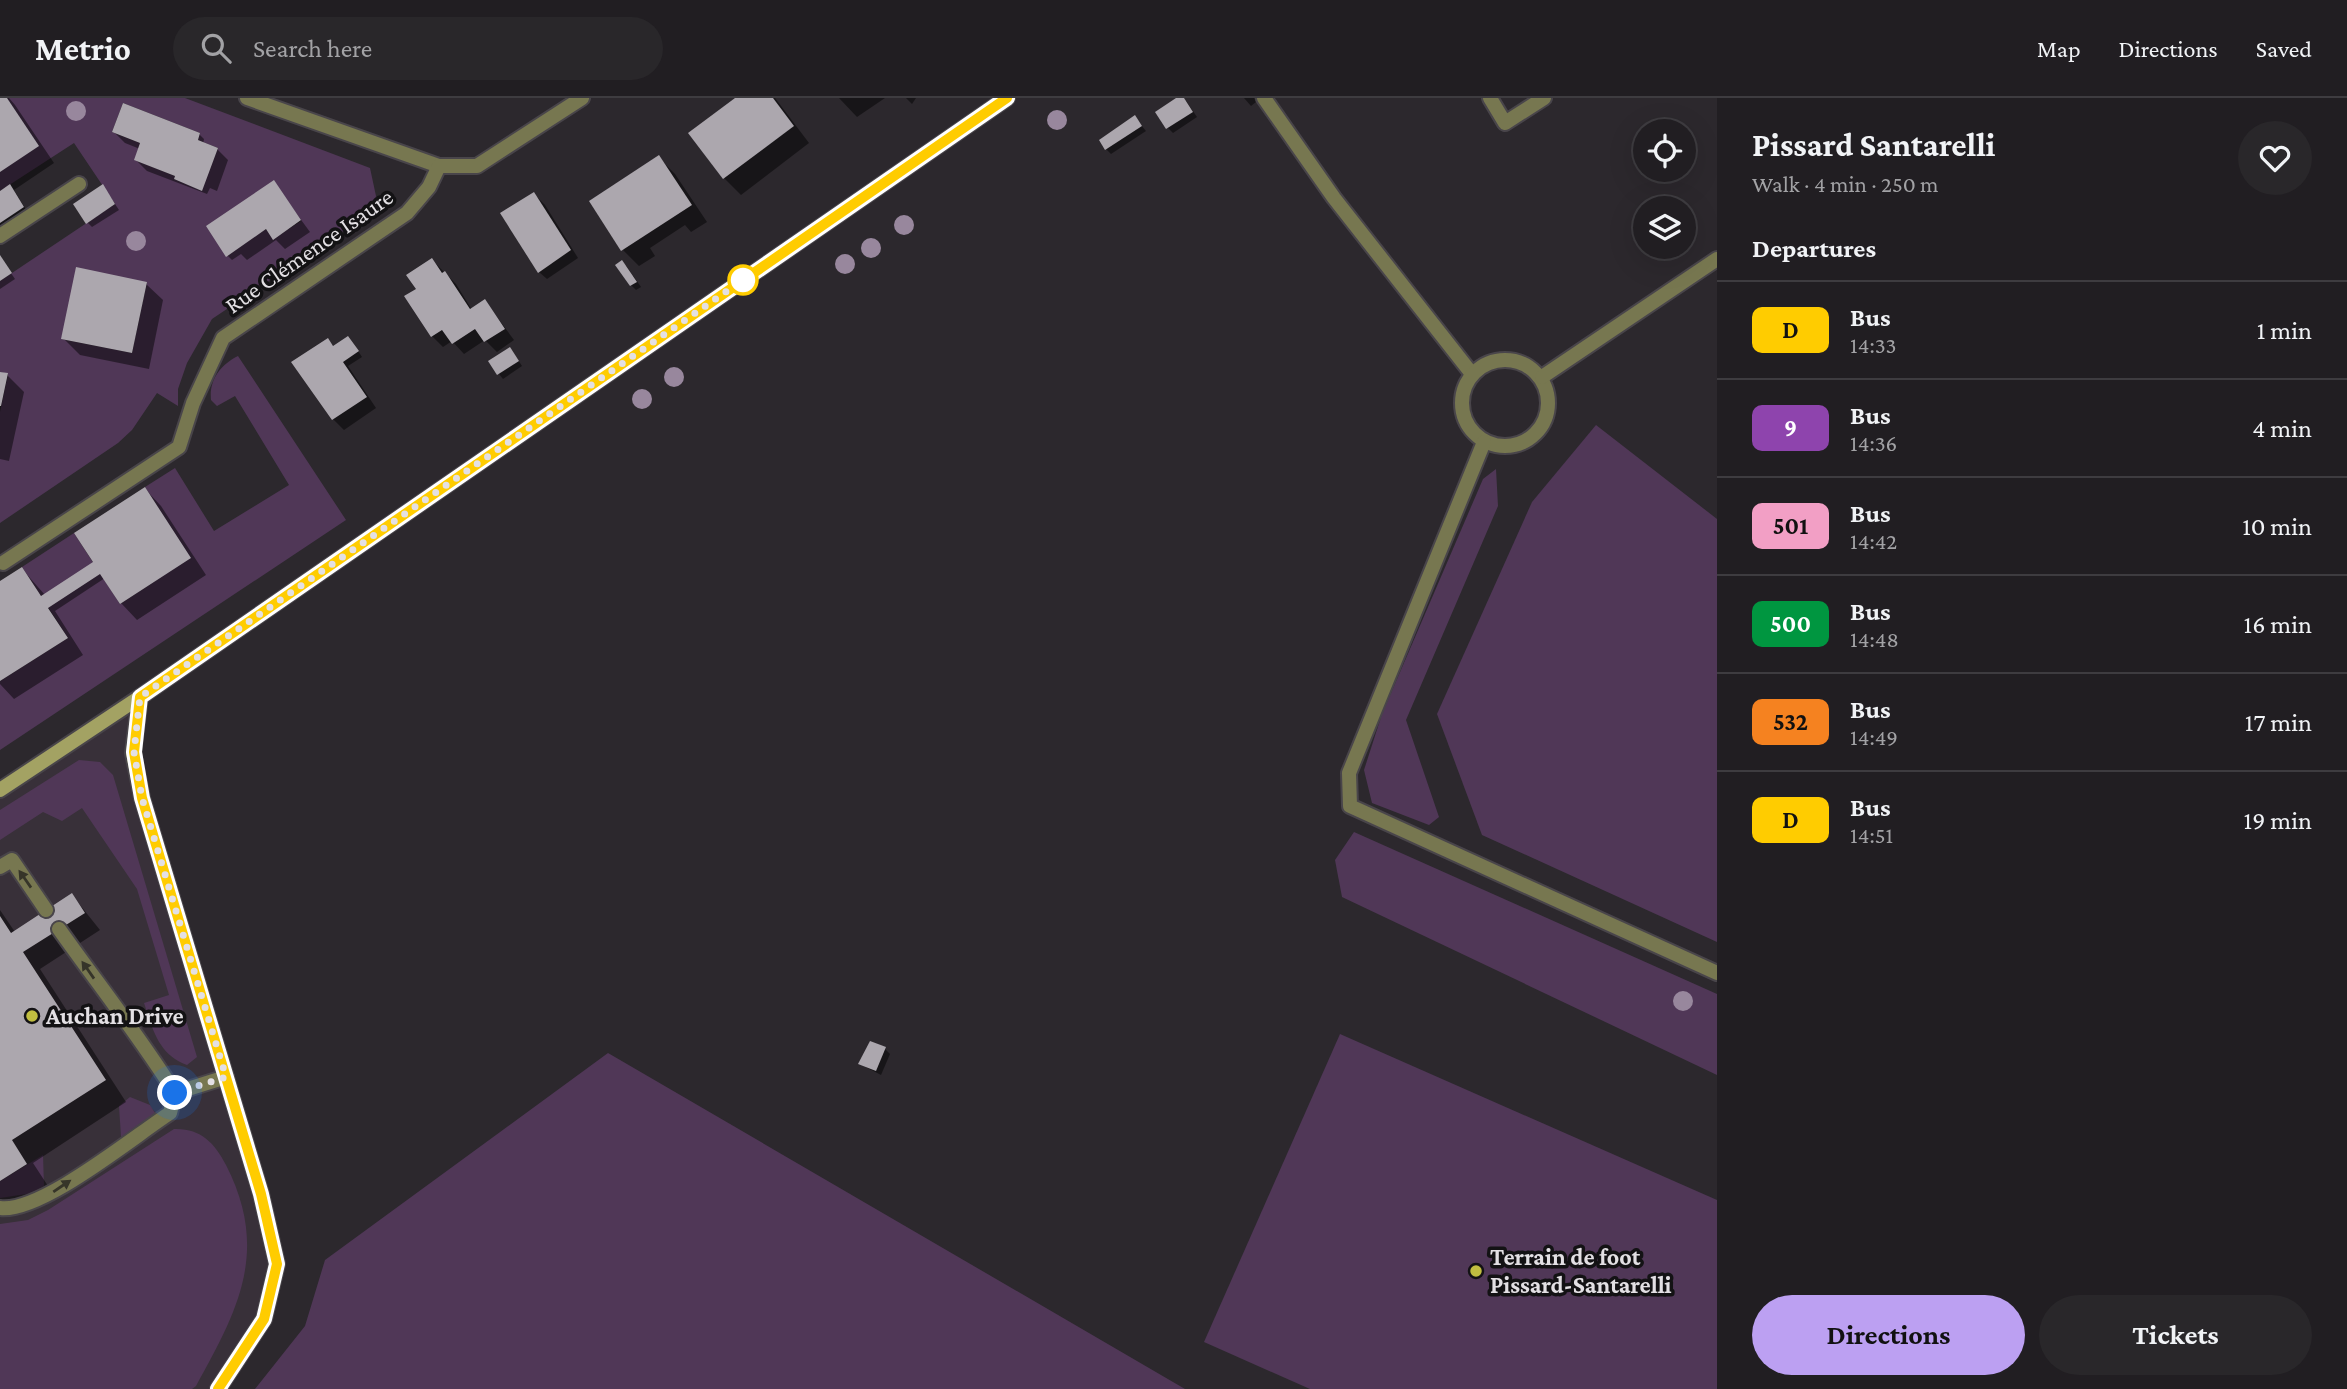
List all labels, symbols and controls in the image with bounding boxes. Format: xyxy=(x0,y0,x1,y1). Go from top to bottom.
search box xyxy=(173,17,663,80)
icon: search xyxy=(197,29,235,67)
text: Metrio xyxy=(35,30,131,67)
text: Search here xyxy=(253,34,372,63)
text: Map xyxy=(2037,35,2081,62)
text: Directions xyxy=(2119,35,2218,62)
text: Saved xyxy=(2256,35,2312,62)
map controls xyxy=(1633,119,1696,259)
button: locate xyxy=(1633,119,1696,182)
button: heart xyxy=(2238,121,2312,195)
text: Pissard Santarelli xyxy=(1752,126,1995,163)
text: Walk · 4 min · 250 m xyxy=(1752,171,1939,197)
street label: Rue Clémence Isaure xyxy=(220,183,398,319)
button: layers xyxy=(1633,196,1696,259)
text: Departures xyxy=(1752,234,1876,263)
unlabelled marker xyxy=(728,265,758,295)
text: Bus xyxy=(1850,303,1891,332)
text: D xyxy=(1782,316,1799,343)
text: 1 min xyxy=(2257,316,2312,345)
text: 14:33 xyxy=(1850,332,1896,358)
text: Bus xyxy=(1850,401,1891,430)
text: 9 xyxy=(1784,414,1797,441)
text: 4 min xyxy=(2252,414,2312,443)
text: 14:36 xyxy=(1850,430,1897,456)
text: Bus xyxy=(1850,499,1891,528)
text: 501 xyxy=(1773,512,1808,539)
text: 10 min xyxy=(2242,512,2312,541)
text: 14:42 xyxy=(1850,528,1897,554)
text: Bus xyxy=(1850,597,1891,626)
text: 500 xyxy=(1770,610,1811,637)
text: 16 min xyxy=(2244,610,2312,639)
text: 14:48 xyxy=(1850,626,1899,652)
text: Bus xyxy=(1850,695,1891,724)
text: 532 xyxy=(1773,708,1808,735)
text: 17 min xyxy=(2245,708,2312,737)
text: 14:49 xyxy=(1850,724,1898,750)
text: Bus xyxy=(1850,793,1891,822)
text: D xyxy=(1782,806,1799,833)
text: 19 min xyxy=(2244,806,2312,835)
text: 14:51 xyxy=(1850,822,1893,848)
one-way arrow xyxy=(18,870,32,888)
one-way arrow xyxy=(81,961,95,979)
place label: Auchan Drive xyxy=(45,1002,184,1029)
marker: Auchan Drive xyxy=(24,1008,40,1024)
your location xyxy=(157,1075,192,1110)
one-way arrow xyxy=(53,1180,72,1193)
place label: Terrain de foot Pissard-Santarelli xyxy=(1490,1243,1672,1298)
marker: Terrain de foot Pissard-Santarelli xyxy=(1468,1263,1484,1279)
button: Directions xyxy=(1752,1295,2025,1375)
button: Tickets xyxy=(2039,1295,2312,1375)

